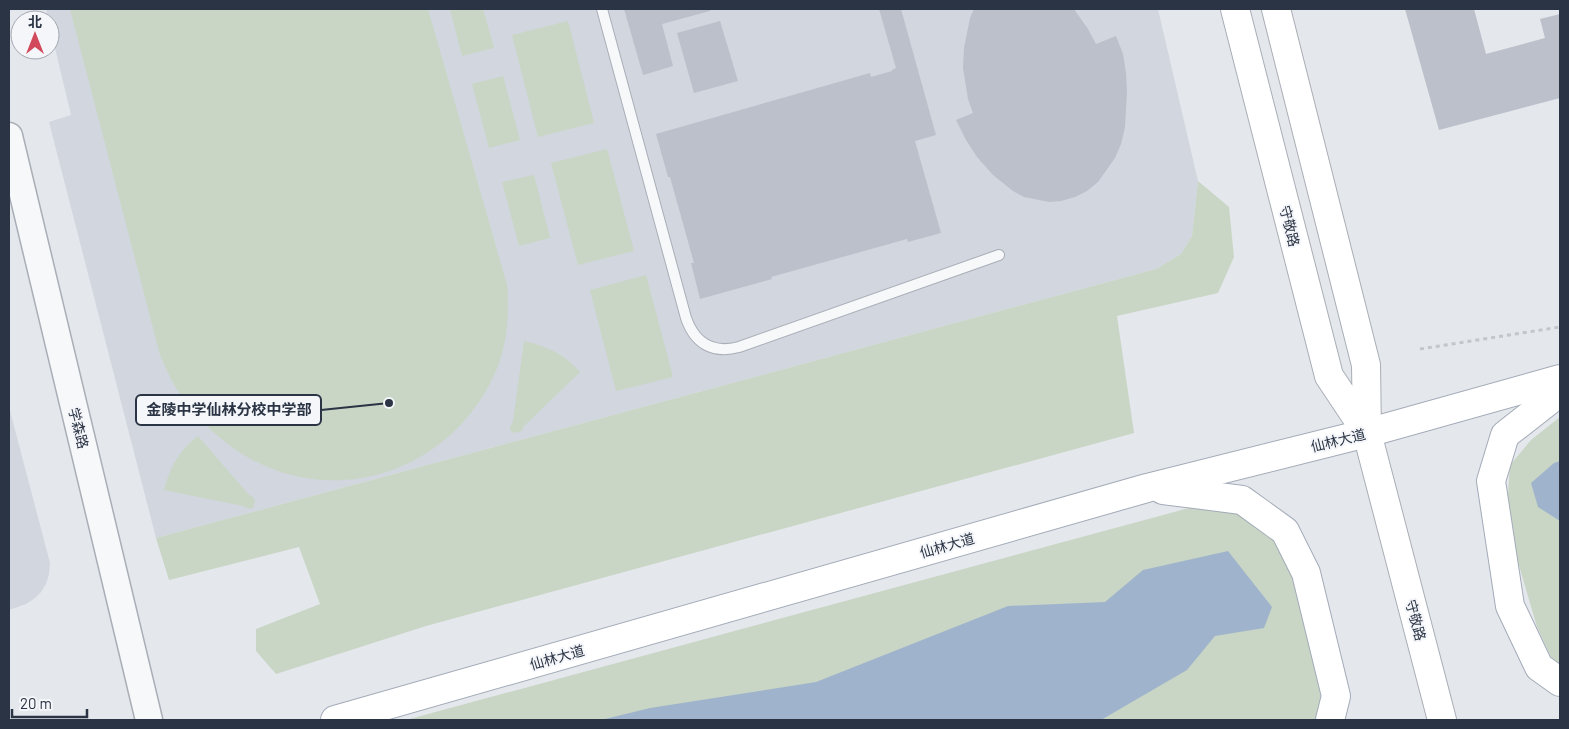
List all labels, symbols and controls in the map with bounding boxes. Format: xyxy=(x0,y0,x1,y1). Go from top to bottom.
north arrow xyxy=(10,10,60,60)
text: 北 xyxy=(28,13,42,30)
street label: 守敬路 xyxy=(1277,204,1303,248)
callout: 金陵中学仙林分校中学部 xyxy=(136,395,321,425)
text: 金陵中学仙林分校中学部 xyxy=(146,400,312,418)
street label: 学森路 xyxy=(66,406,92,450)
street label: 仙林大道 xyxy=(1309,425,1367,455)
street label: 仙林大道 xyxy=(918,529,976,561)
street label: 守敬路 xyxy=(1402,598,1430,642)
street label: 仙林大道 xyxy=(528,641,586,673)
scale bar xyxy=(12,686,88,718)
text: 20 m xyxy=(20,694,52,712)

